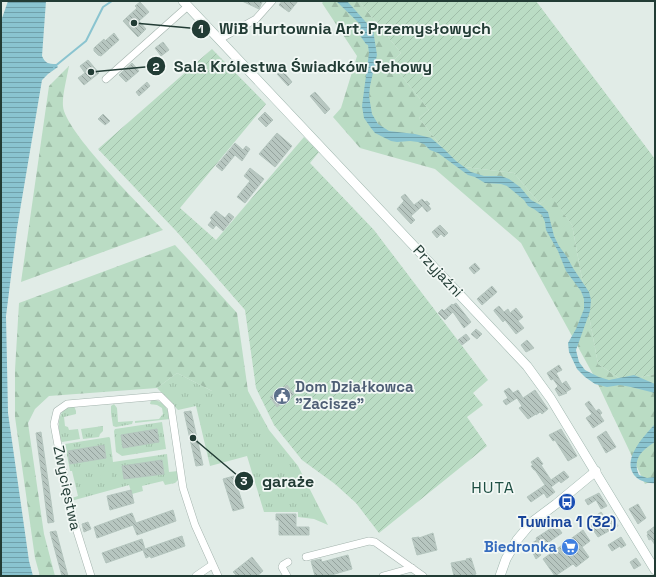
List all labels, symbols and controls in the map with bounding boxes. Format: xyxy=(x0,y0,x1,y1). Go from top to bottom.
callout: WiB Hurtownia Art. Przemysłowych xyxy=(191,15,499,43)
text: WiB Hurtownia Art. Przemysłowych xyxy=(219,18,491,39)
text: 1 xyxy=(198,21,204,37)
callout: Sala Królestwa Świadków Jehowy xyxy=(146,52,440,80)
text: Sala Królestwa Świadków Jehowy xyxy=(174,56,432,77)
text: 2 xyxy=(152,59,160,75)
street label: Przyjaźni xyxy=(409,241,467,301)
place label: Dom Działkowca "Zacisze" xyxy=(295,377,414,413)
public building icon: Dom Działkowca "Zacisze" xyxy=(272,386,292,406)
street label: Zwycięstwa xyxy=(49,444,86,532)
callout: garaże xyxy=(234,467,323,495)
text: garaże xyxy=(262,471,314,492)
text: 3 xyxy=(240,473,248,489)
district label: HUTA xyxy=(471,477,515,498)
bus stop icon: Tuwima 1 (32) xyxy=(557,492,577,512)
place label: Tuwima 1 (32) xyxy=(518,512,616,531)
place label: Biedronka xyxy=(484,537,557,556)
supermarket icon: Biedronka xyxy=(560,537,580,557)

